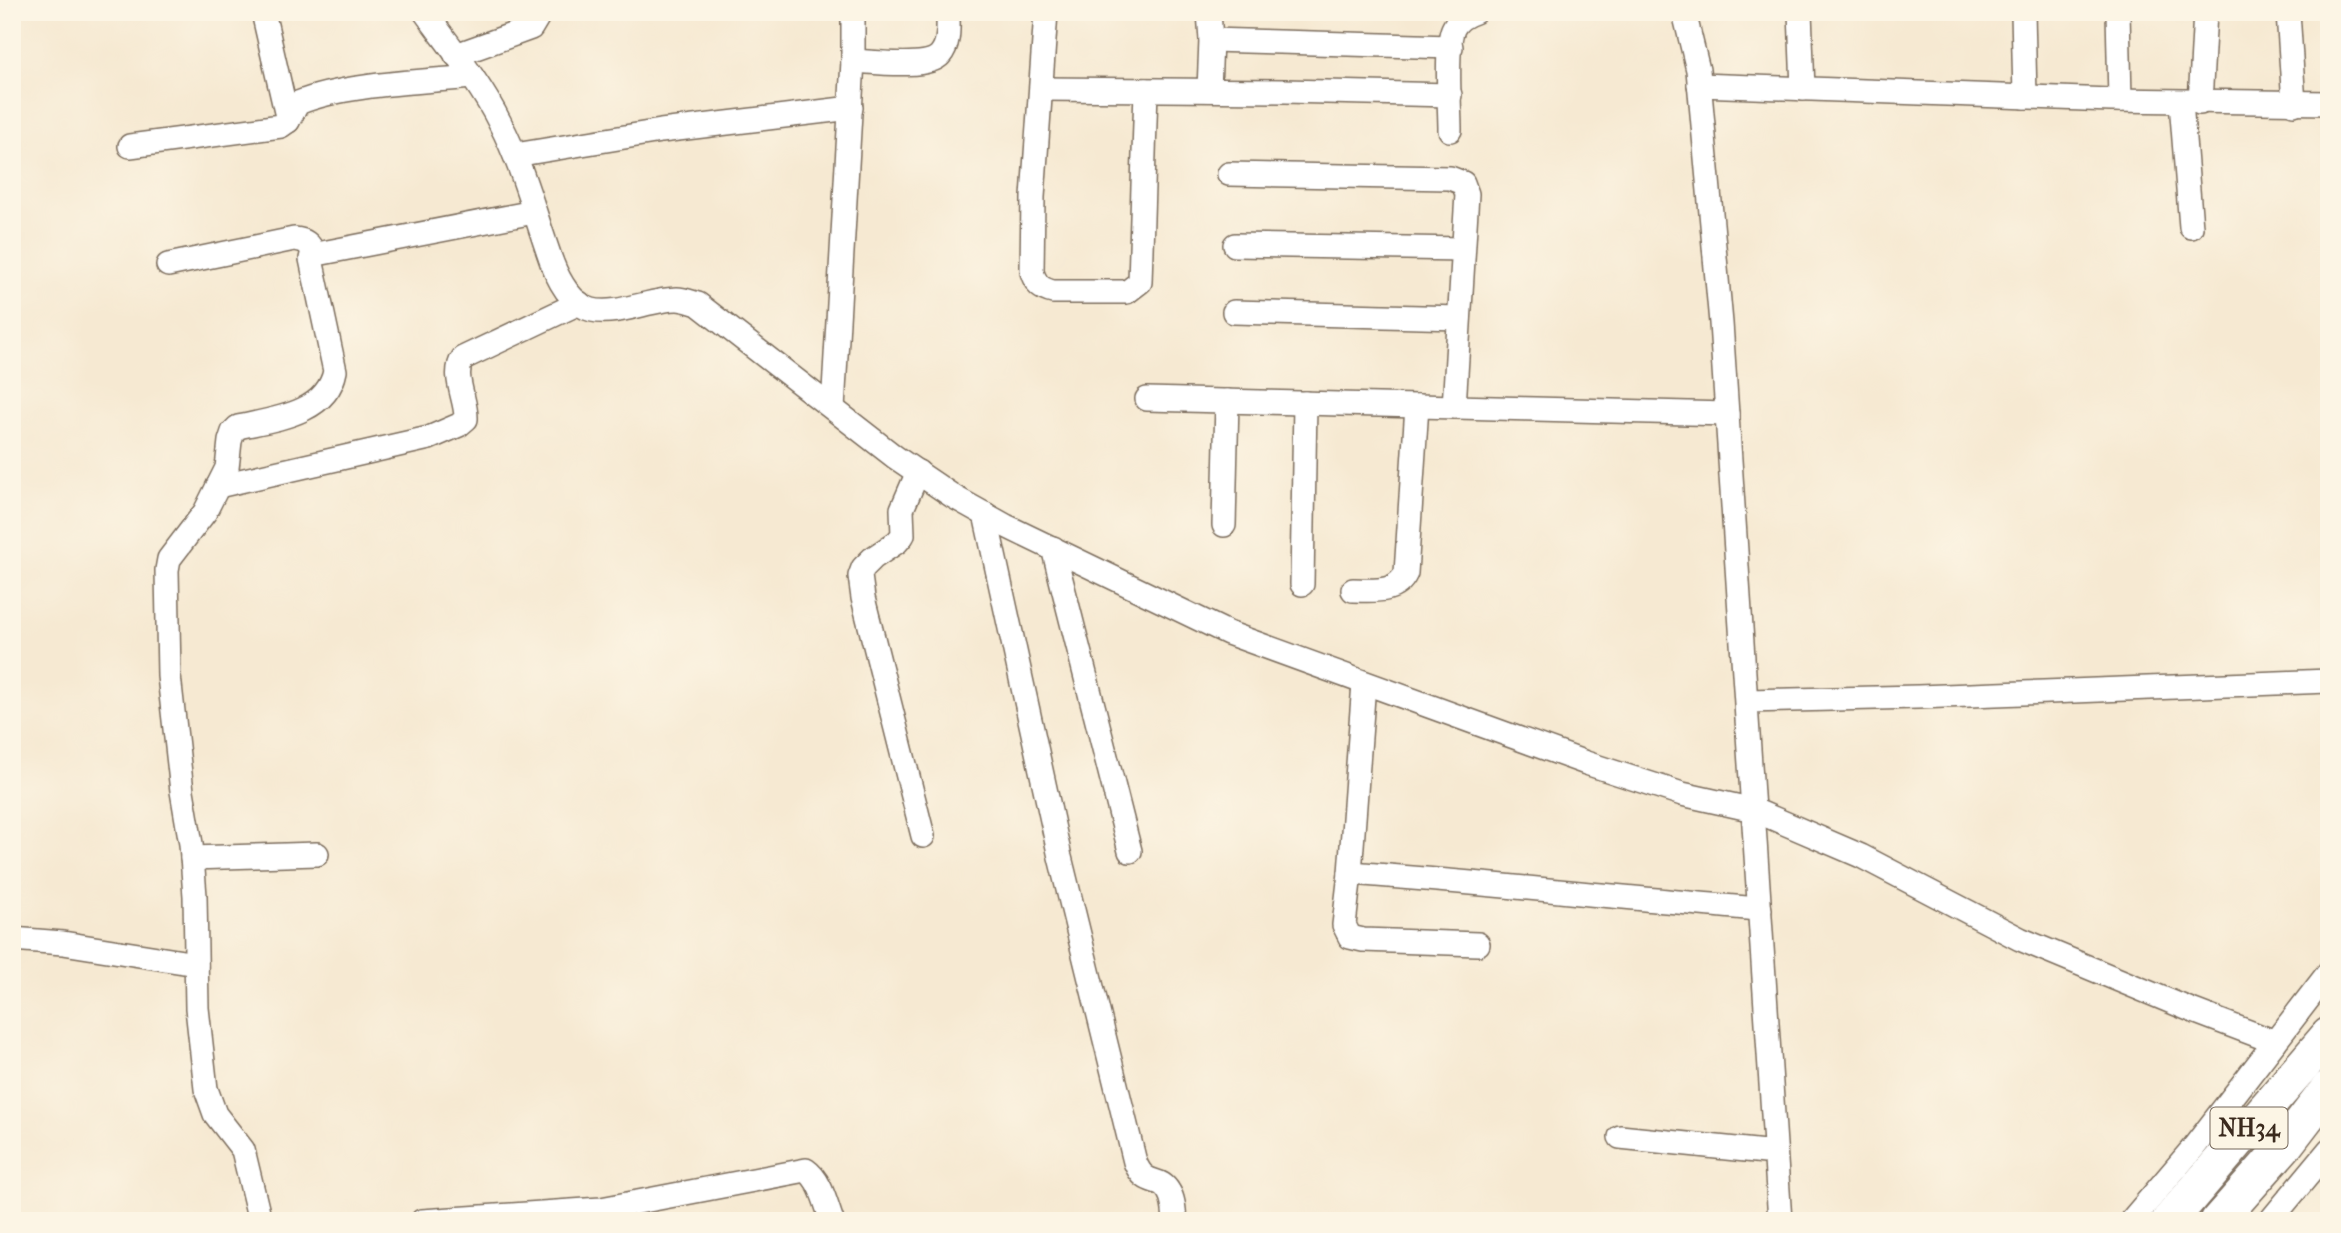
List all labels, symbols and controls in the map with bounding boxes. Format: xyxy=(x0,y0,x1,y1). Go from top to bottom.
road number: NH34 xyxy=(2210,1108,2288,1148)

